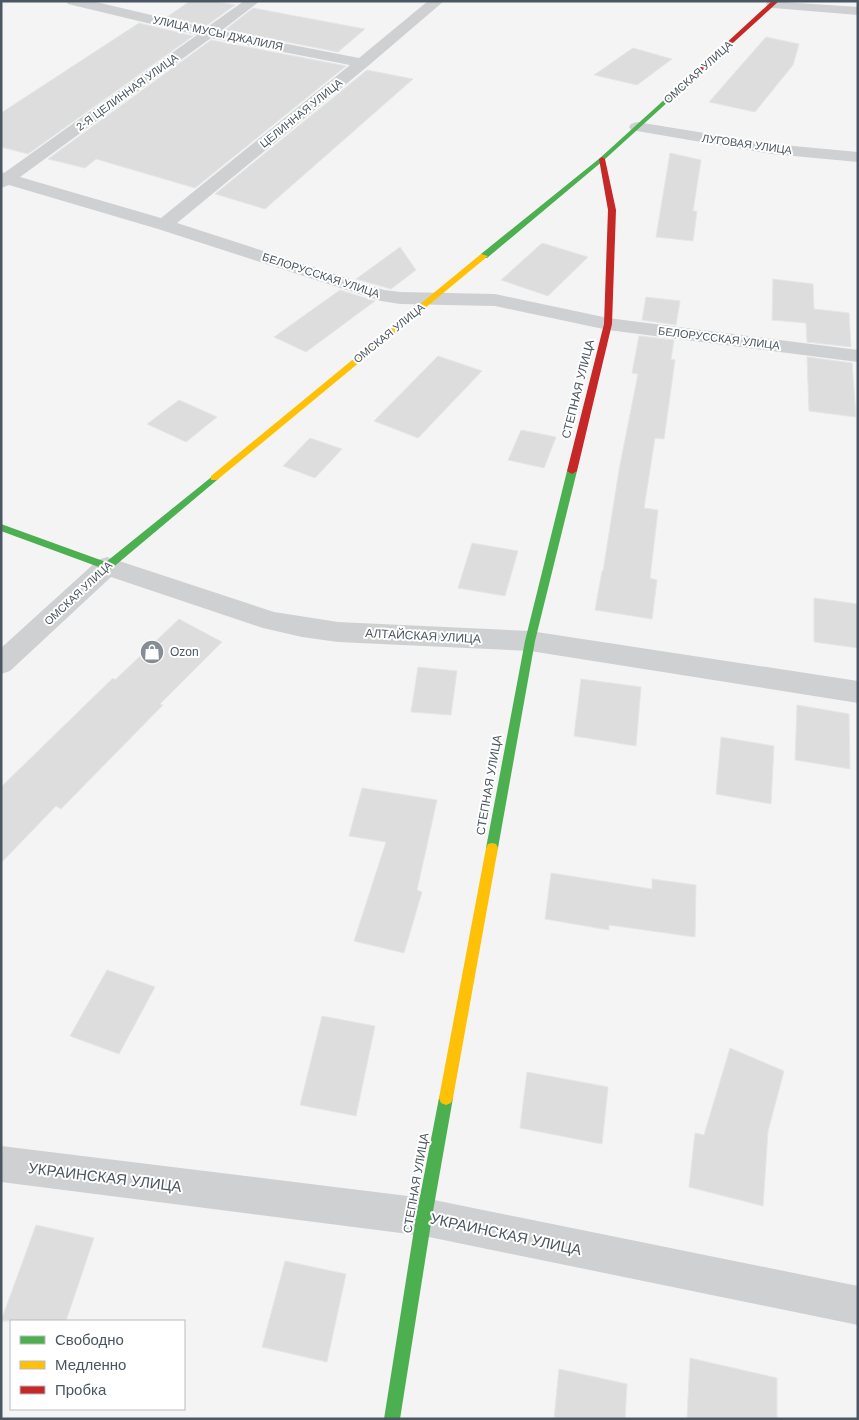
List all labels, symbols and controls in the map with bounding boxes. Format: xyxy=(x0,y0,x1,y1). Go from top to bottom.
street label: УЛИЦА МУСЫ ДЖАЛИЛЯ xyxy=(152,13,284,53)
street label: ОМСКАЯ УЛИЦА xyxy=(661,38,735,106)
street label: 2-Я ЦЕЛИННАЯ УЛИЦА xyxy=(74,51,181,133)
street label: ЦЕЛИННАЯ УЛИЦА xyxy=(258,76,345,150)
street label: ЛУГОВАЯ УЛИЦА xyxy=(701,132,793,156)
street label: БЕЛОРУССКАЯ УЛИЦА xyxy=(261,250,382,300)
street label: ОМСКАЯ УЛИЦА xyxy=(351,300,427,365)
street label: БЕЛОРУССКАЯ УЛИЦА xyxy=(658,325,781,351)
street label: СТЕПНАЯ УЛИЦА xyxy=(559,338,597,440)
street label: ОМСКАЯ УЛИЦА xyxy=(42,558,115,627)
street label: АЛТАЙСКАЯ УЛИЦА xyxy=(365,625,481,646)
shop icon: Ozon xyxy=(139,639,165,665)
place label: Ozon xyxy=(170,645,199,659)
street label: СТЕПНАЯ УЛИЦА xyxy=(473,734,505,836)
street label: СТЕПНАЯ УЛИЦА xyxy=(400,1132,432,1234)
street label: УКРАИНСКАЯ УЛИЦА xyxy=(27,1159,183,1195)
street label: УКРАИНСКАЯ УЛИЦА xyxy=(429,1210,583,1258)
legend xyxy=(10,1320,185,1410)
text: Свободно xyxy=(55,1331,124,1348)
text: Медленно xyxy=(55,1356,126,1373)
text: Пробка xyxy=(55,1381,107,1398)

